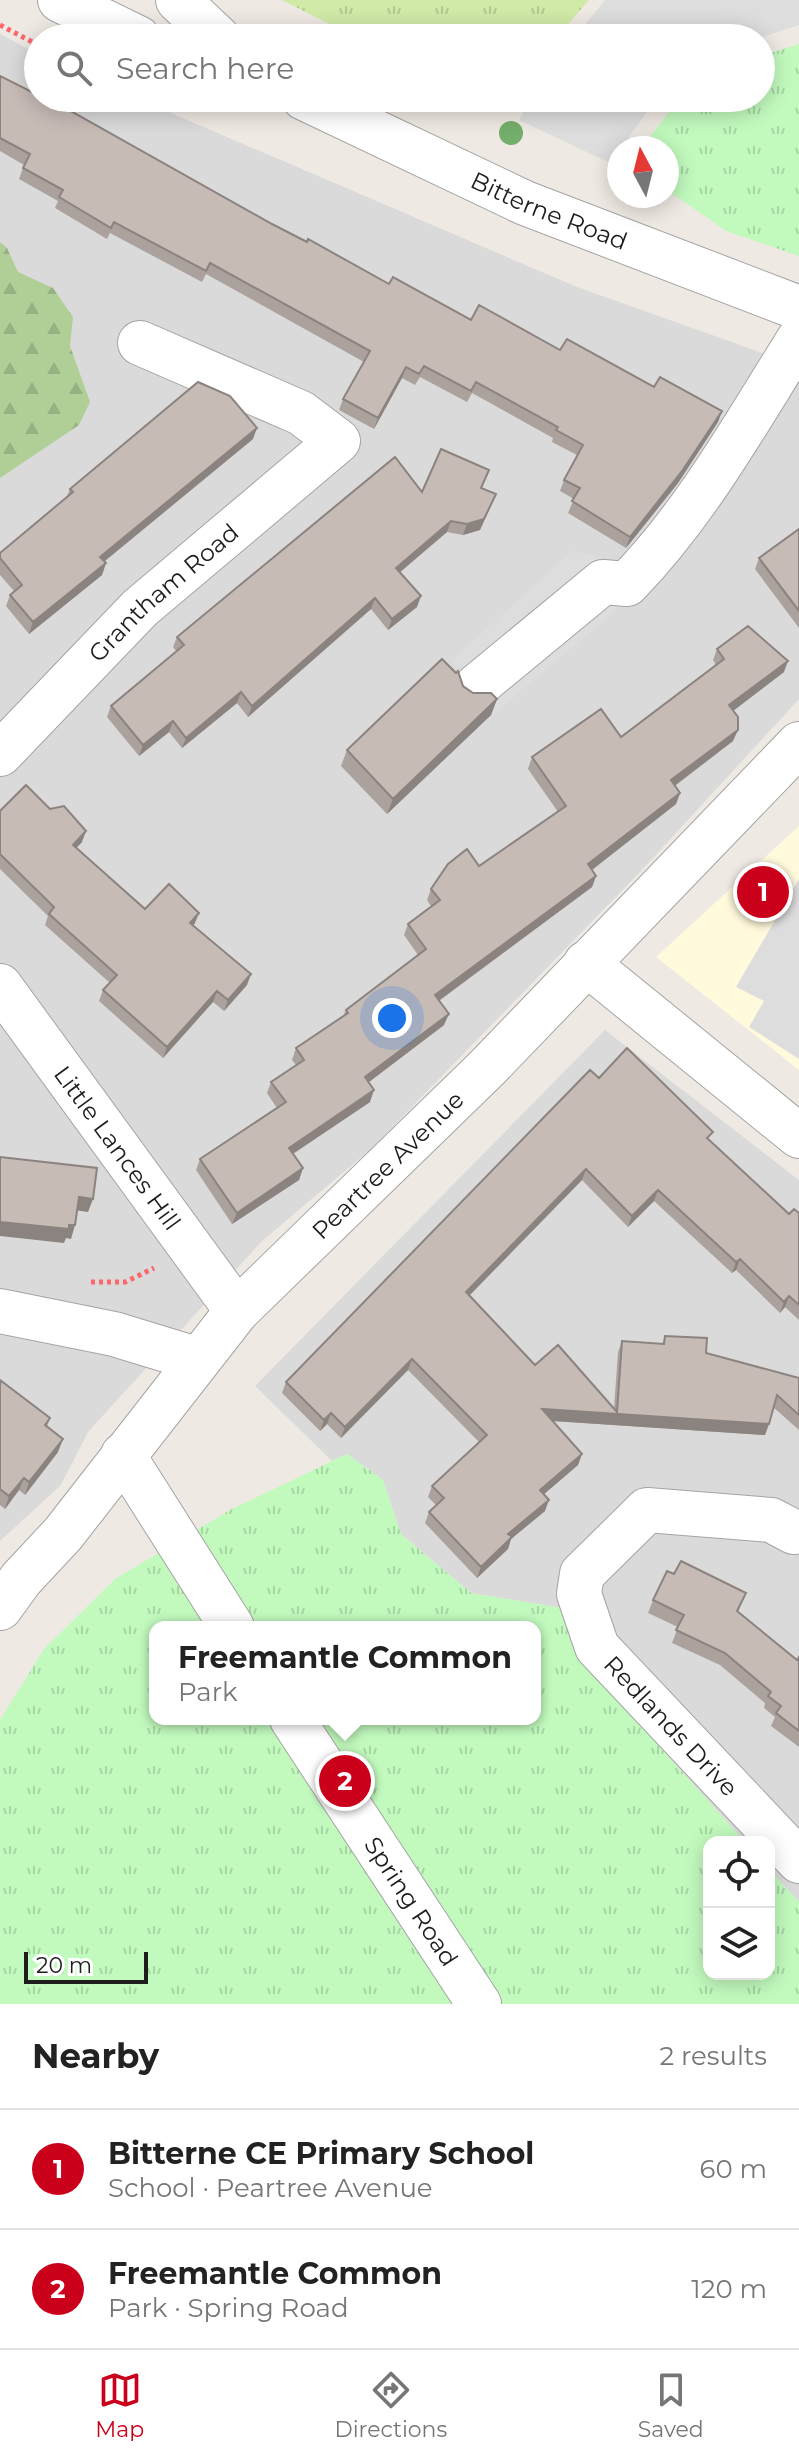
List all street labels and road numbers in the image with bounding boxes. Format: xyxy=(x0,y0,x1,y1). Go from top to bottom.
street label: Bitterne Road xyxy=(466,165,632,255)
street label: Grantham Road xyxy=(82,517,244,667)
street label: Little Lances Hill xyxy=(48,1060,187,1235)
street label: Peartree Avenue xyxy=(306,1085,469,1245)
street label: Redlands Drive xyxy=(598,1650,744,1802)
street label: Spring Road xyxy=(359,1831,465,1971)

